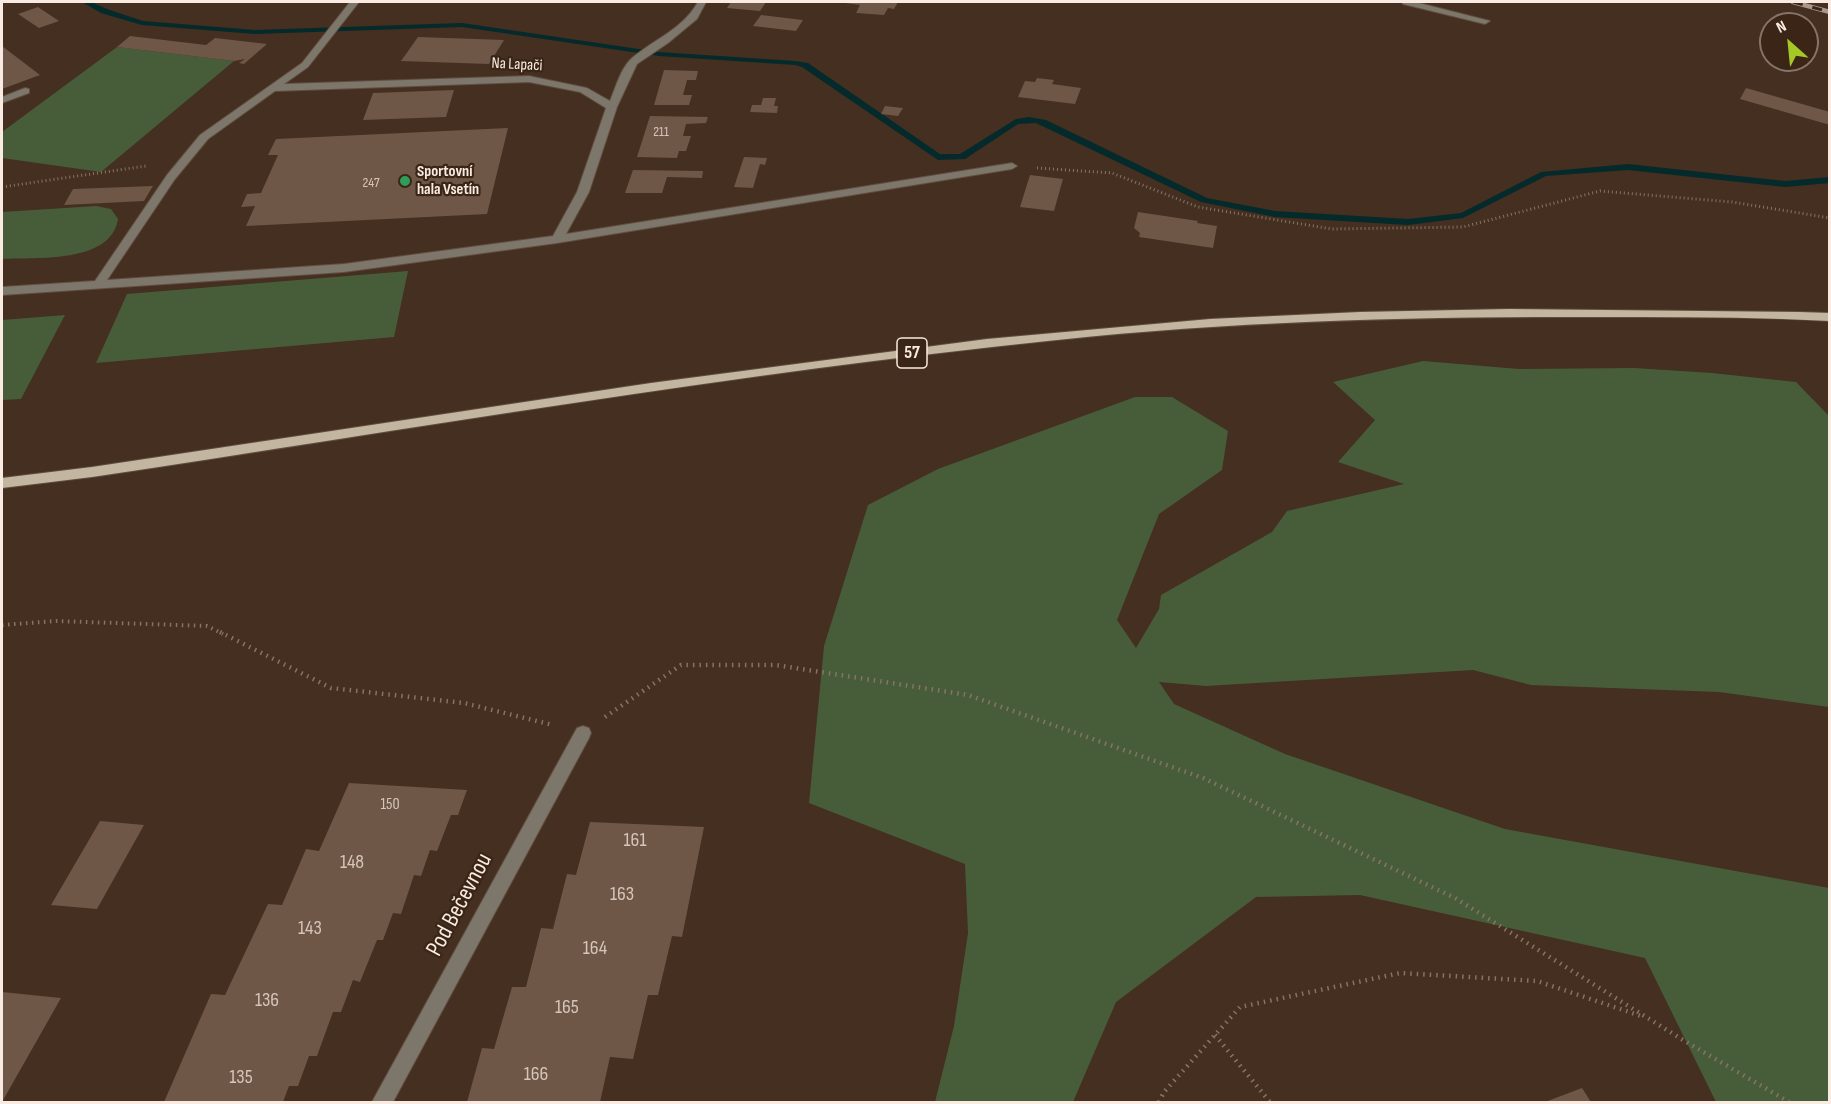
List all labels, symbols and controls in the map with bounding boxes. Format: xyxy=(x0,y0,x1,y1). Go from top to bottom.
north arrow xyxy=(1759,12,1819,72)
text: N xyxy=(1773,17,1790,38)
street label: Na Lapači xyxy=(491,54,543,76)
house number: 211 xyxy=(653,124,669,140)
place label: Sportovní hala Vsetín xyxy=(417,162,479,200)
marker: Sportovní hala Vsetín xyxy=(398,174,412,188)
house number: 247 xyxy=(362,175,380,191)
road number: 57 xyxy=(897,338,927,368)
house number: 150 xyxy=(380,795,400,815)
house number: 161 xyxy=(624,829,646,853)
street label: Pod Bečevnou xyxy=(421,848,499,962)
house number: 148 xyxy=(340,851,364,875)
house number: 163 xyxy=(610,883,634,907)
house number: 143 xyxy=(298,917,322,941)
house number: 164 xyxy=(583,937,607,961)
house number: 136 xyxy=(255,989,279,1013)
house number: 165 xyxy=(555,996,579,1020)
house number: 166 xyxy=(524,1063,548,1087)
house number: 135 xyxy=(229,1066,253,1090)

